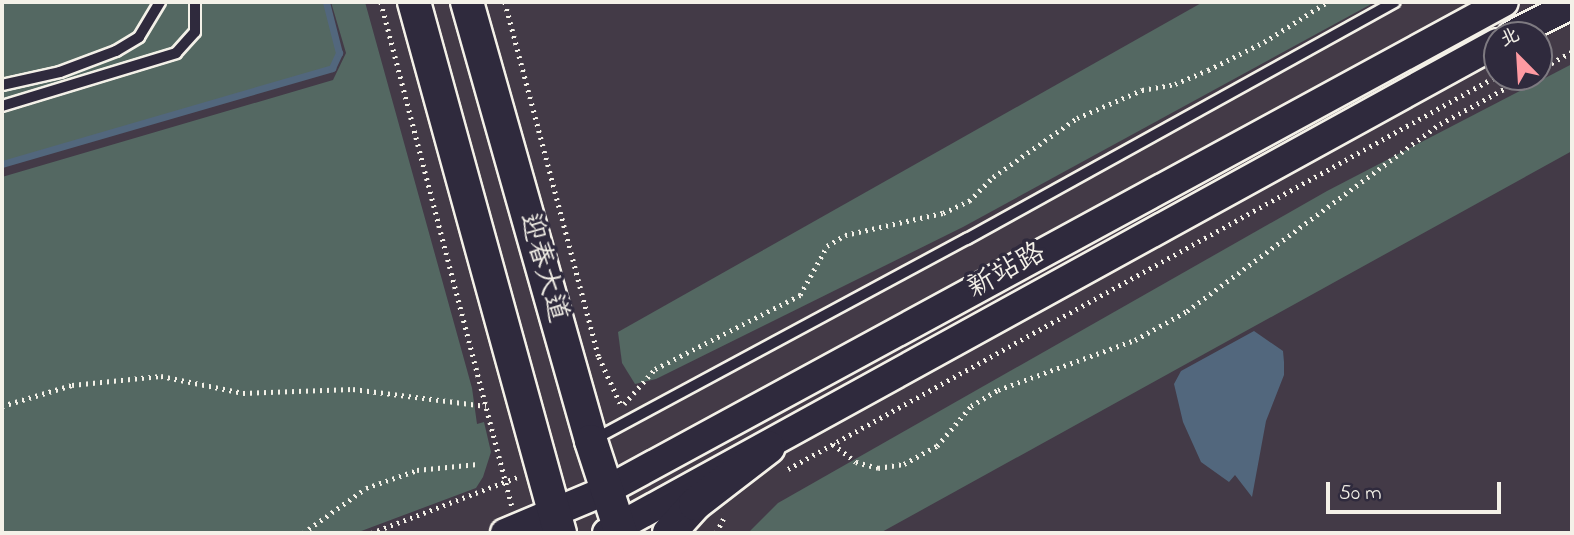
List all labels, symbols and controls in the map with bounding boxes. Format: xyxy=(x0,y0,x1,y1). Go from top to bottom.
north arrow xyxy=(1483,21,1553,91)
text: 北 xyxy=(1496,22,1524,54)
street label: 迎春大道 xyxy=(510,210,574,326)
street label: 新站路 xyxy=(962,237,1052,307)
scale bar xyxy=(1329,468,1504,512)
text: 50 m xyxy=(1339,479,1382,509)

